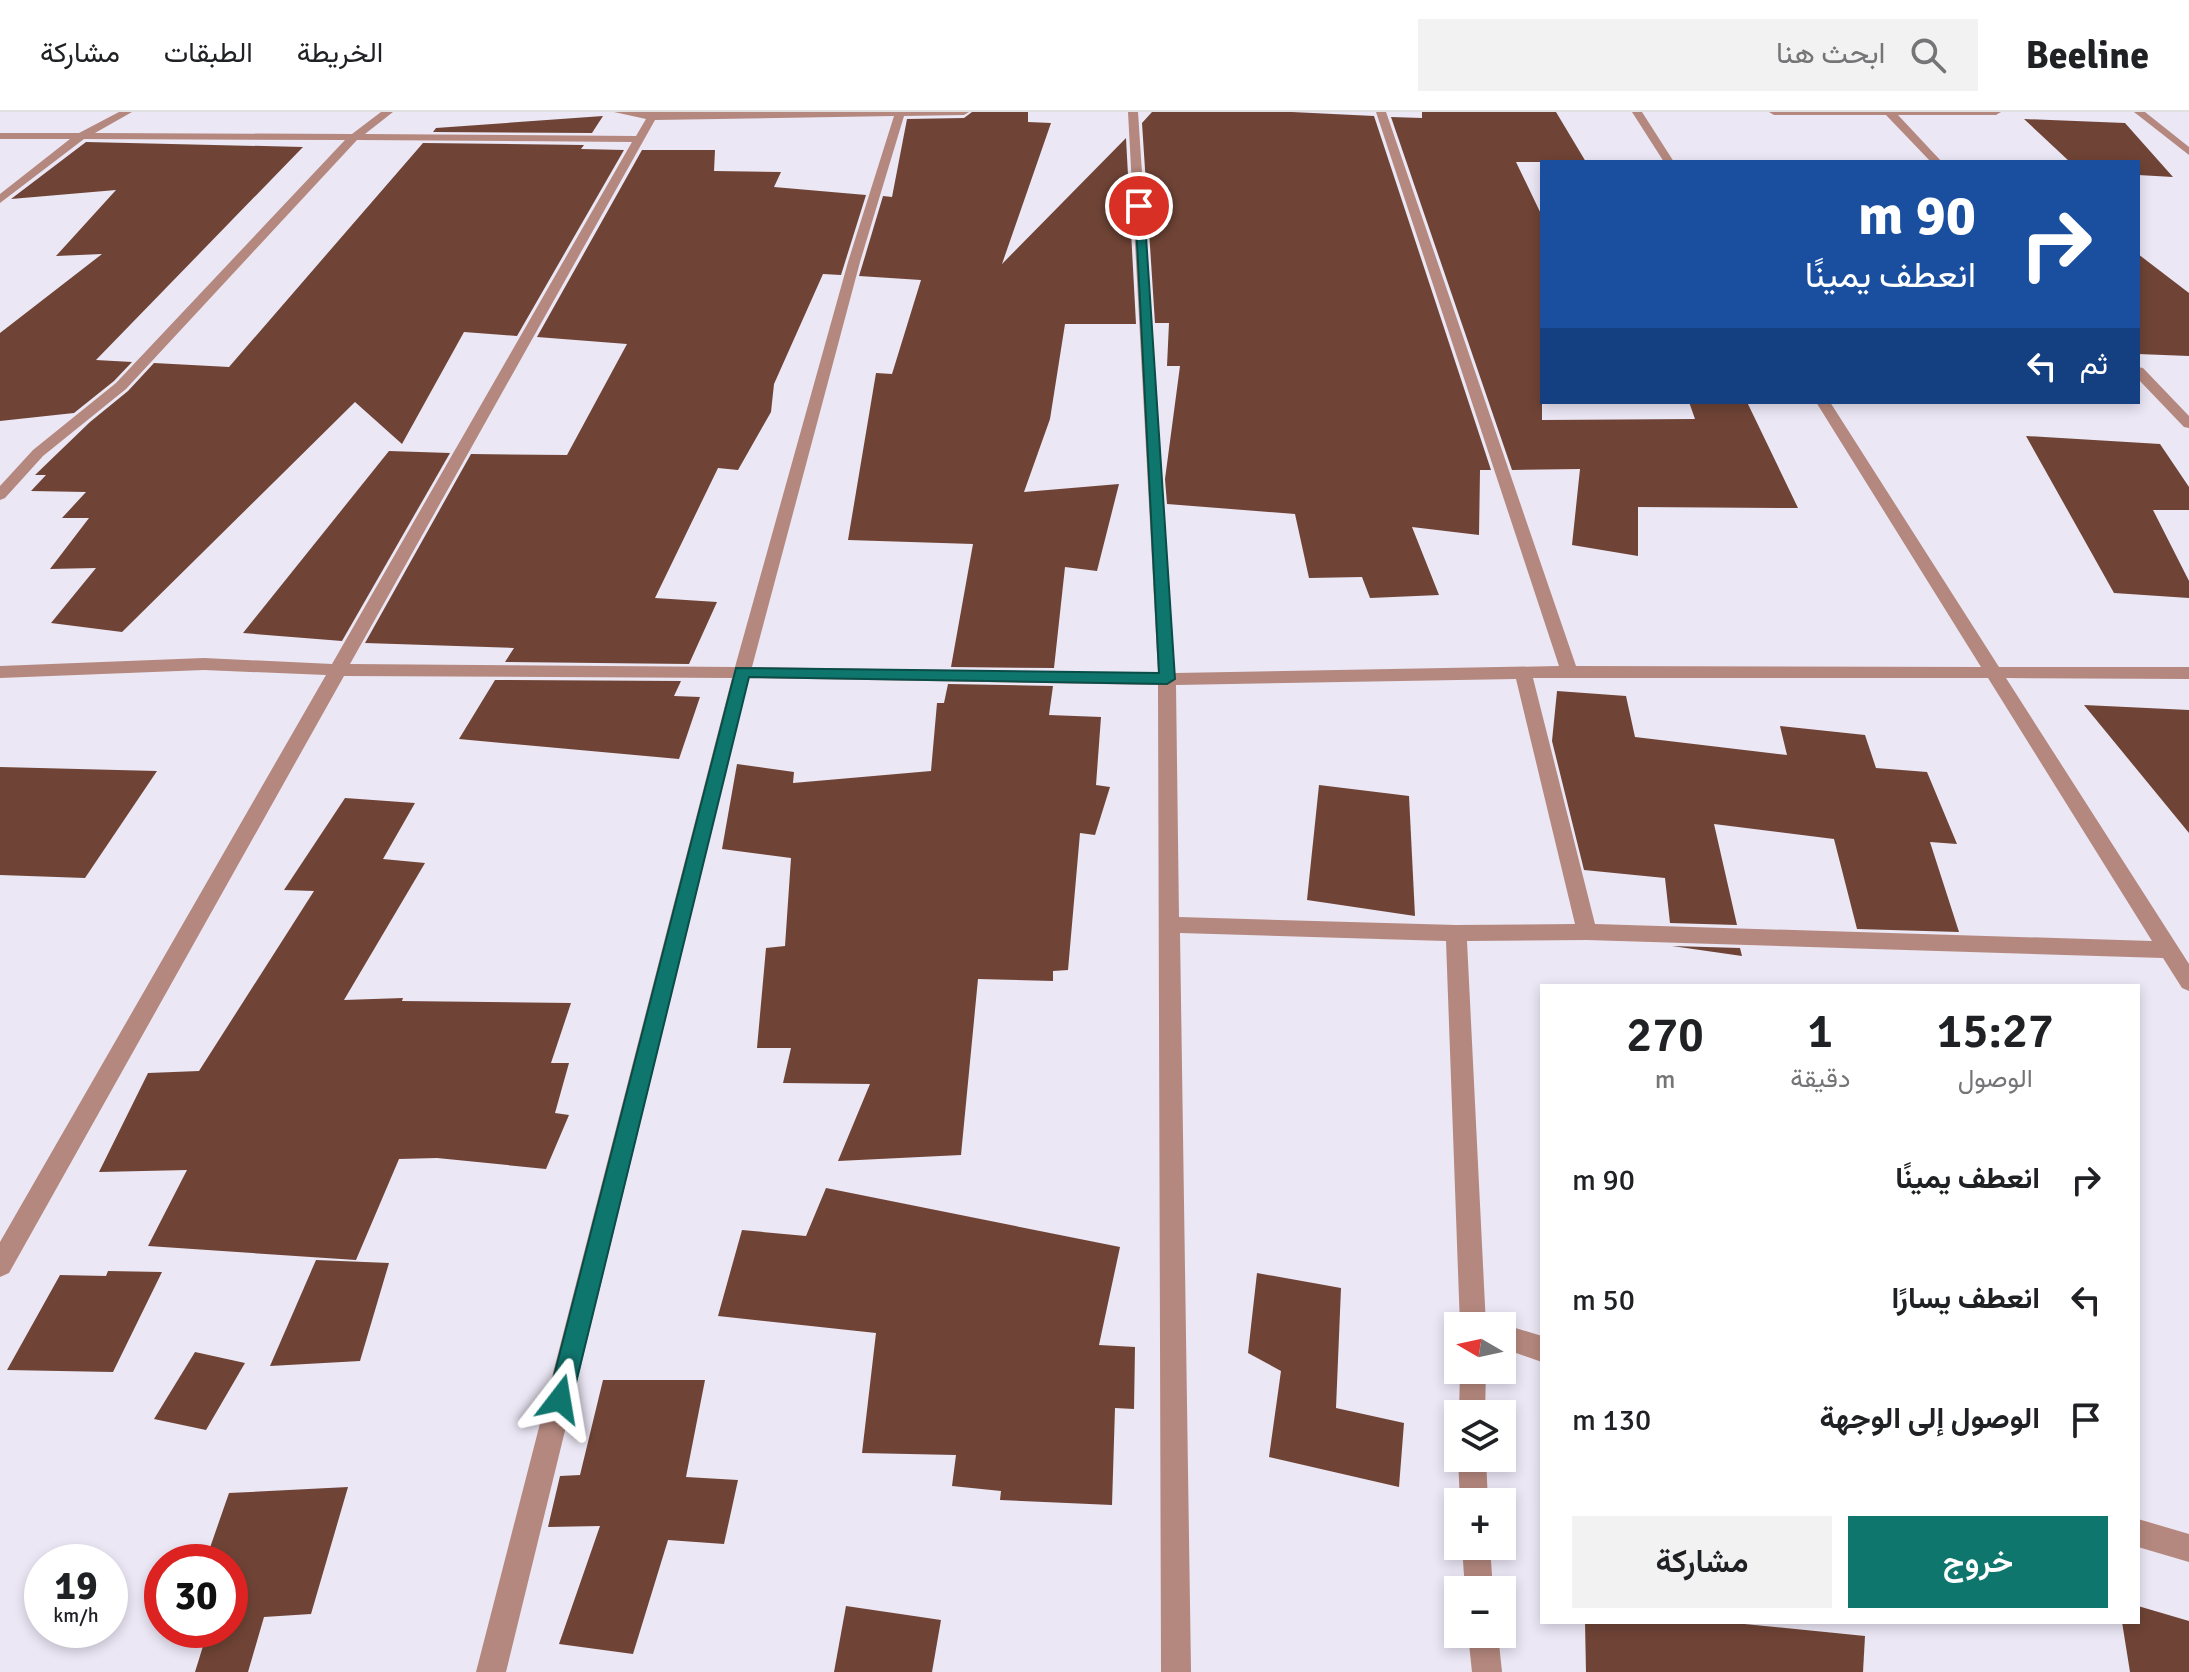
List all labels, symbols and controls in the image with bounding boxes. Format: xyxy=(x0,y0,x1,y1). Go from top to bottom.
search box xyxy=(1418,19,1978,91)
text: Beeline xyxy=(2026,32,2149,79)
icon: search xyxy=(1906,33,1950,77)
text: ابحث هنا xyxy=(1776,35,1886,72)
text: مشاركة xyxy=(40,36,120,70)
text: الطبقات xyxy=(164,36,253,70)
text: الخريطة xyxy=(297,36,383,70)
pin xyxy=(1105,172,1173,240)
text: 90 m xyxy=(1858,181,1976,250)
icon: arrive xyxy=(1117,184,1161,228)
icon: right xyxy=(2004,192,2108,296)
text: انعطف يمينًا xyxy=(1805,253,1976,298)
icon: left xyxy=(2020,344,2064,388)
text: ثم xyxy=(2080,346,2108,383)
text: 1 xyxy=(1807,1002,1833,1061)
text: 15:27 xyxy=(1937,1002,2054,1061)
text: 270 xyxy=(1626,1006,1704,1065)
text: دقيقة xyxy=(1790,1063,1850,1095)
text: الوصول xyxy=(1958,1063,2033,1095)
text: m xyxy=(1655,1064,1675,1096)
icon: right xyxy=(2064,1158,2108,1202)
text: انعطف يمينًا xyxy=(1895,1160,2040,1197)
text: 90 m xyxy=(1572,1162,1635,1199)
icon: left xyxy=(2064,1278,2108,1322)
text: انعطف يسارًا xyxy=(1891,1280,2040,1317)
text: 50 m xyxy=(1572,1282,1635,1319)
north arrow xyxy=(1444,1312,1516,1384)
map controls xyxy=(1444,1312,1516,1648)
position arrow xyxy=(518,1357,602,1441)
icon: arrive xyxy=(2064,1398,2108,1442)
button: layers xyxy=(1444,1400,1516,1472)
text: الوصول إلى الوجهة xyxy=(1819,1400,2040,1437)
text: 130 m xyxy=(1572,1402,1651,1439)
button: + xyxy=(1444,1488,1516,1560)
button: مشاركة xyxy=(1572,1516,1832,1608)
button: خروج xyxy=(1848,1516,2108,1608)
speed limit sign: 30 xyxy=(144,1544,248,1648)
text: 19 xyxy=(54,1561,98,1611)
button: − xyxy=(1444,1576,1516,1648)
text: km/h xyxy=(53,1603,99,1628)

